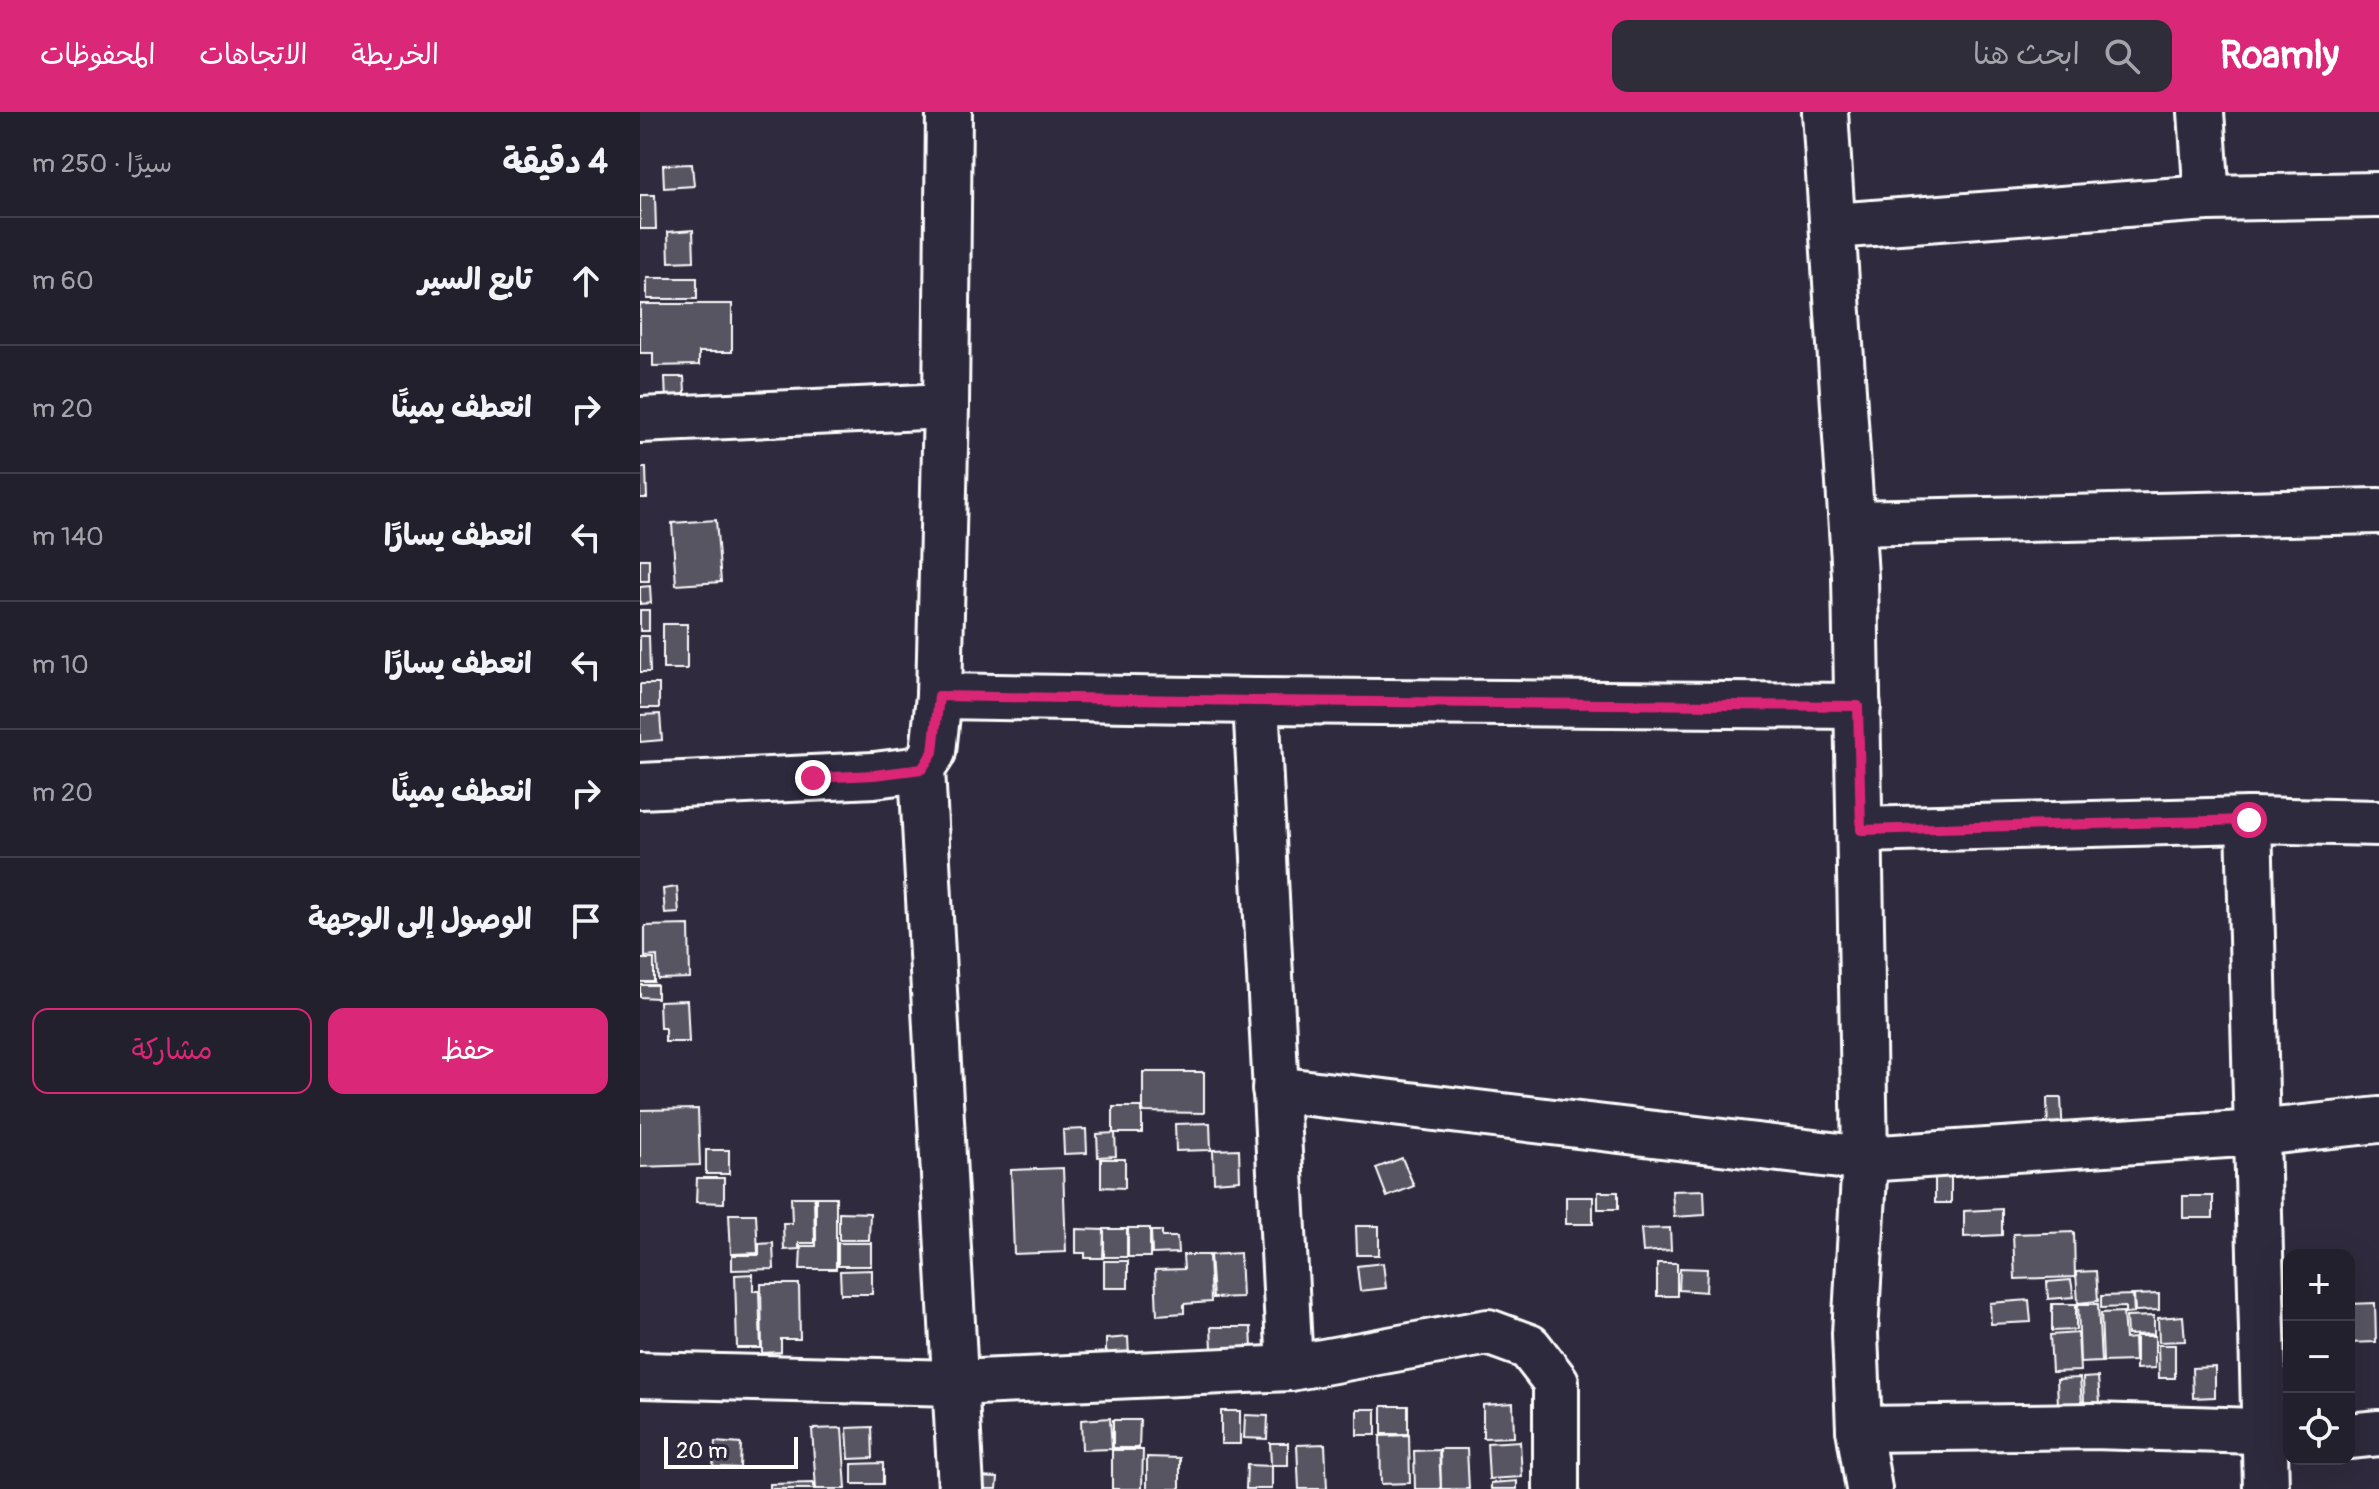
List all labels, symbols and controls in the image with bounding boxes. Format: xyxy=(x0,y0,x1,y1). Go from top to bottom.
search box xyxy=(1612,20,2172,92)
text: Roamly xyxy=(2220,32,2339,80)
icon: search xyxy=(2100,34,2144,78)
text: ابحث هنا xyxy=(1973,36,2080,73)
text: المحفوظات xyxy=(40,38,155,73)
text: الاتجاهات xyxy=(199,38,307,73)
text: الخريطة xyxy=(351,38,439,73)
text: 4 دقيقة xyxy=(502,141,608,184)
text: سيرًا · 250 m xyxy=(32,148,172,180)
icon: ahead xyxy=(564,259,608,303)
text: تابع السير xyxy=(419,261,532,298)
text: 60 m xyxy=(32,265,94,297)
icon: right xyxy=(564,387,608,431)
text: انعطف يمينًا xyxy=(392,389,532,426)
text: 20 m xyxy=(32,393,93,425)
icon: left xyxy=(564,515,608,559)
text: انعطف يسارًا xyxy=(384,517,532,554)
text: 140 m xyxy=(32,521,104,553)
icon: left xyxy=(564,643,608,687)
text: انعطف يسارًا xyxy=(384,645,532,682)
text: 10 m xyxy=(32,649,89,681)
route end xyxy=(795,760,831,796)
icon: right xyxy=(564,771,608,815)
text: انعطف يمينًا xyxy=(392,773,532,810)
text: 20 m xyxy=(32,777,93,809)
route start xyxy=(2231,802,2267,838)
icon: arrive xyxy=(564,899,608,943)
text: الوصول إلى الوجهة xyxy=(308,901,532,938)
button: مشاركة xyxy=(32,1008,312,1094)
button: حفظ xyxy=(328,1008,608,1094)
map controls xyxy=(2283,1249,2355,1465)
button: + xyxy=(2283,1249,2355,1321)
button: − xyxy=(2283,1321,2355,1393)
button: locate xyxy=(2283,1393,2355,1465)
scale bar xyxy=(664,1433,798,1469)
text: 20 m xyxy=(676,1437,728,1465)

